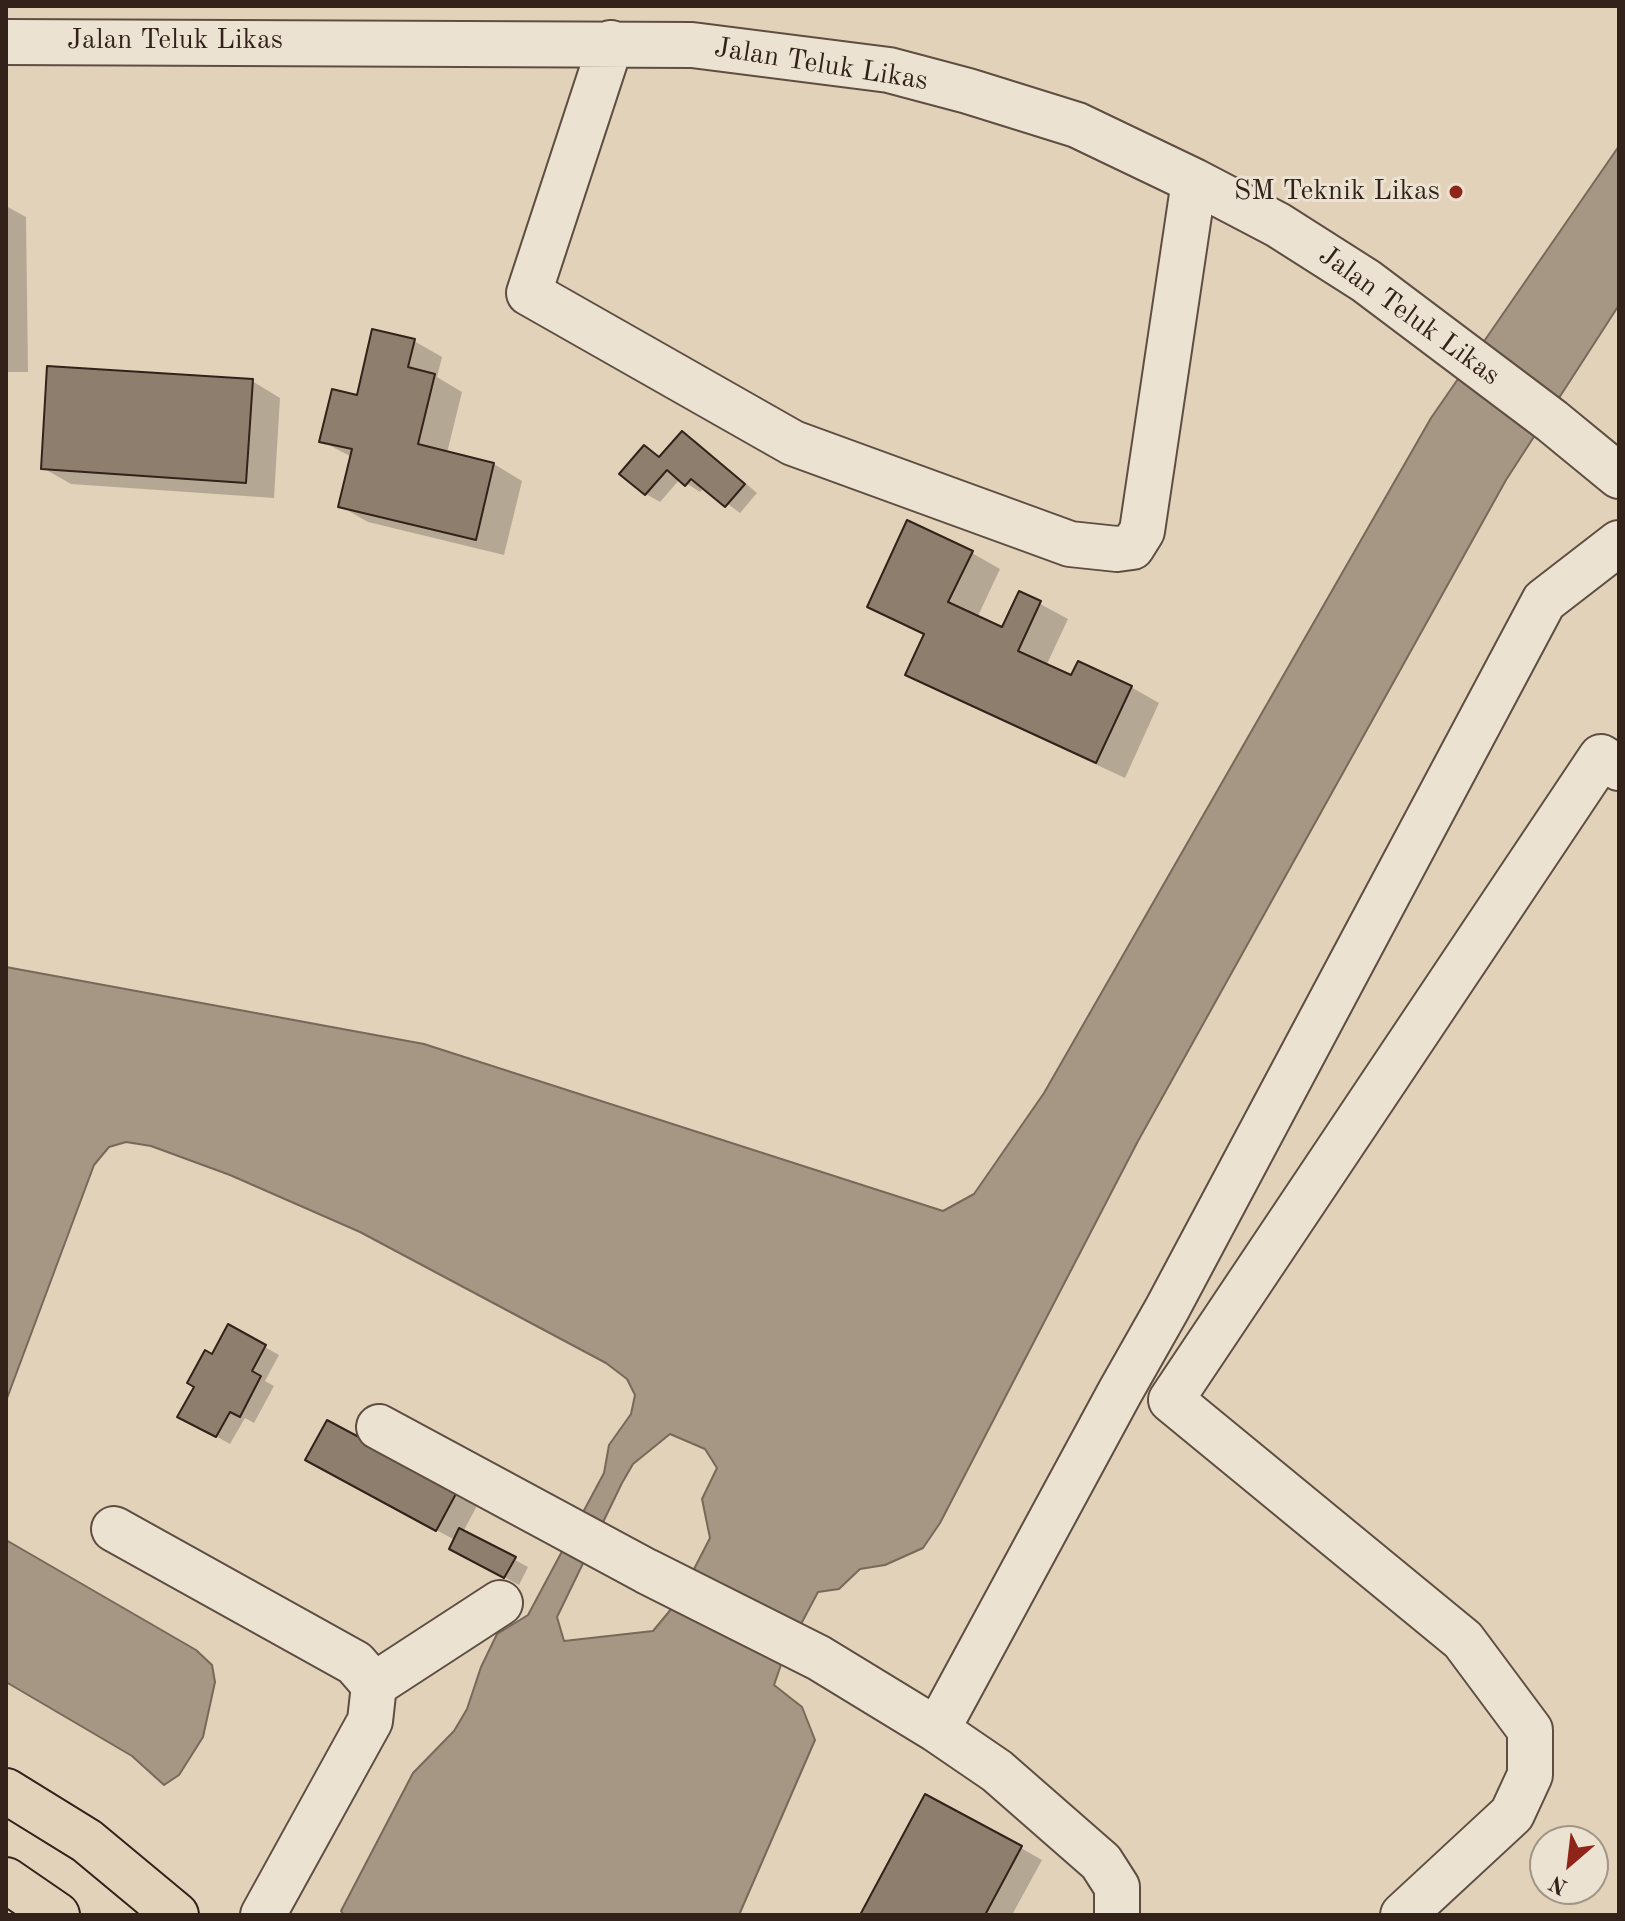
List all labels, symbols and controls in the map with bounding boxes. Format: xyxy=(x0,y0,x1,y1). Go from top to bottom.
street label: Jalan Teluk Likas xyxy=(67,24,283,58)
street label: Jalan Teluk Likas xyxy=(712,32,930,98)
place label: SM Teknik Likas xyxy=(1234,175,1440,209)
marker: SM Teknik Likas xyxy=(1447,183,1465,201)
street label: Jalan Teluk Likas xyxy=(1312,239,1506,393)
north arrow xyxy=(1529,1825,1609,1905)
text: N xyxy=(1546,1871,1571,1898)

